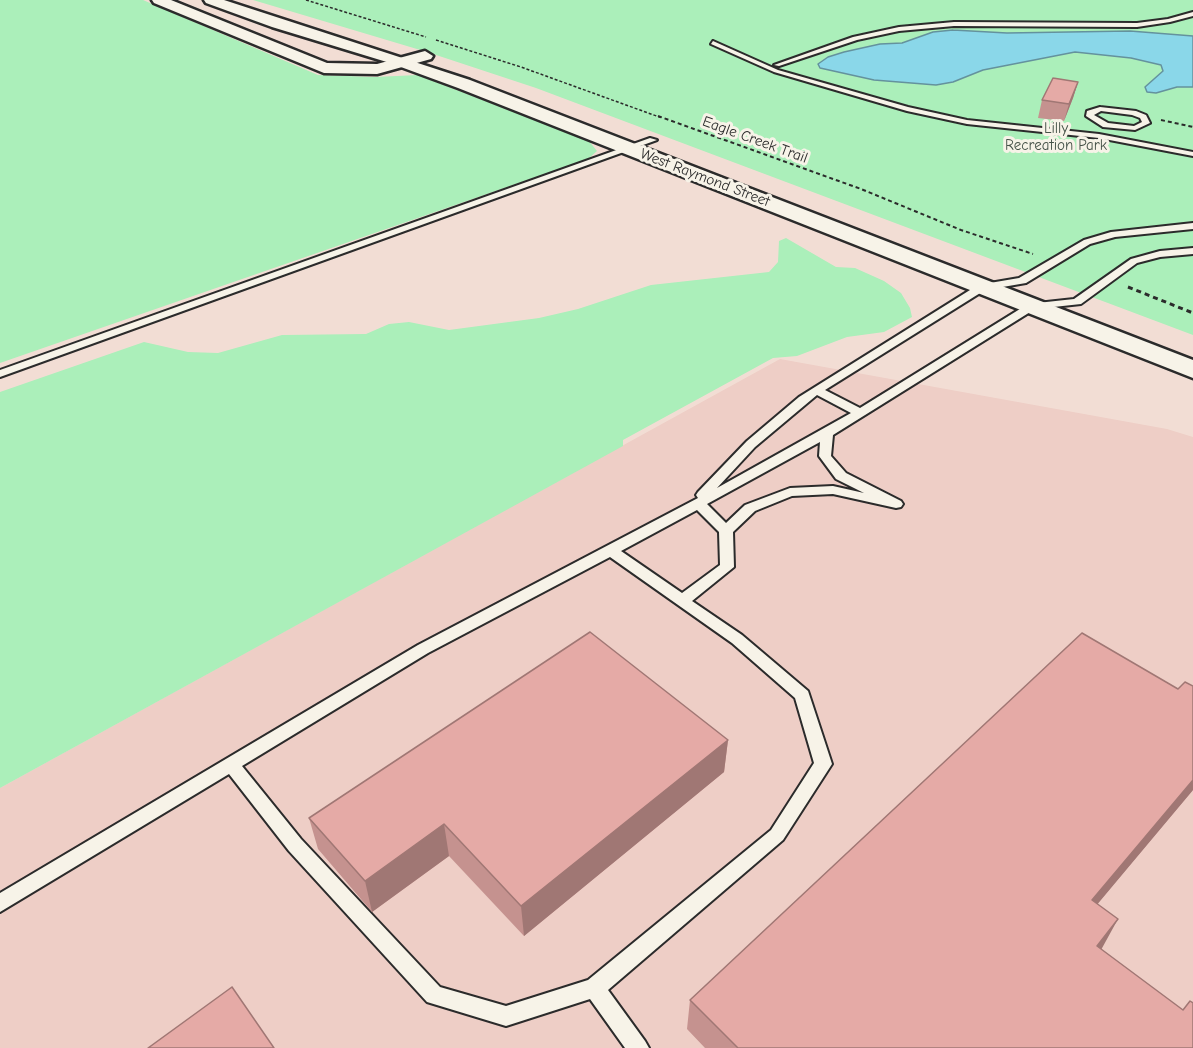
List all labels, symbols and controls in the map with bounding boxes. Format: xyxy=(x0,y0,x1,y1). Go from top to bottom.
street label: Eagle Creek Trail xyxy=(700,113,810,167)
park label: Lilly Recreation Park xyxy=(1005,120,1107,155)
street label: West Raymond Street xyxy=(638,145,772,211)

